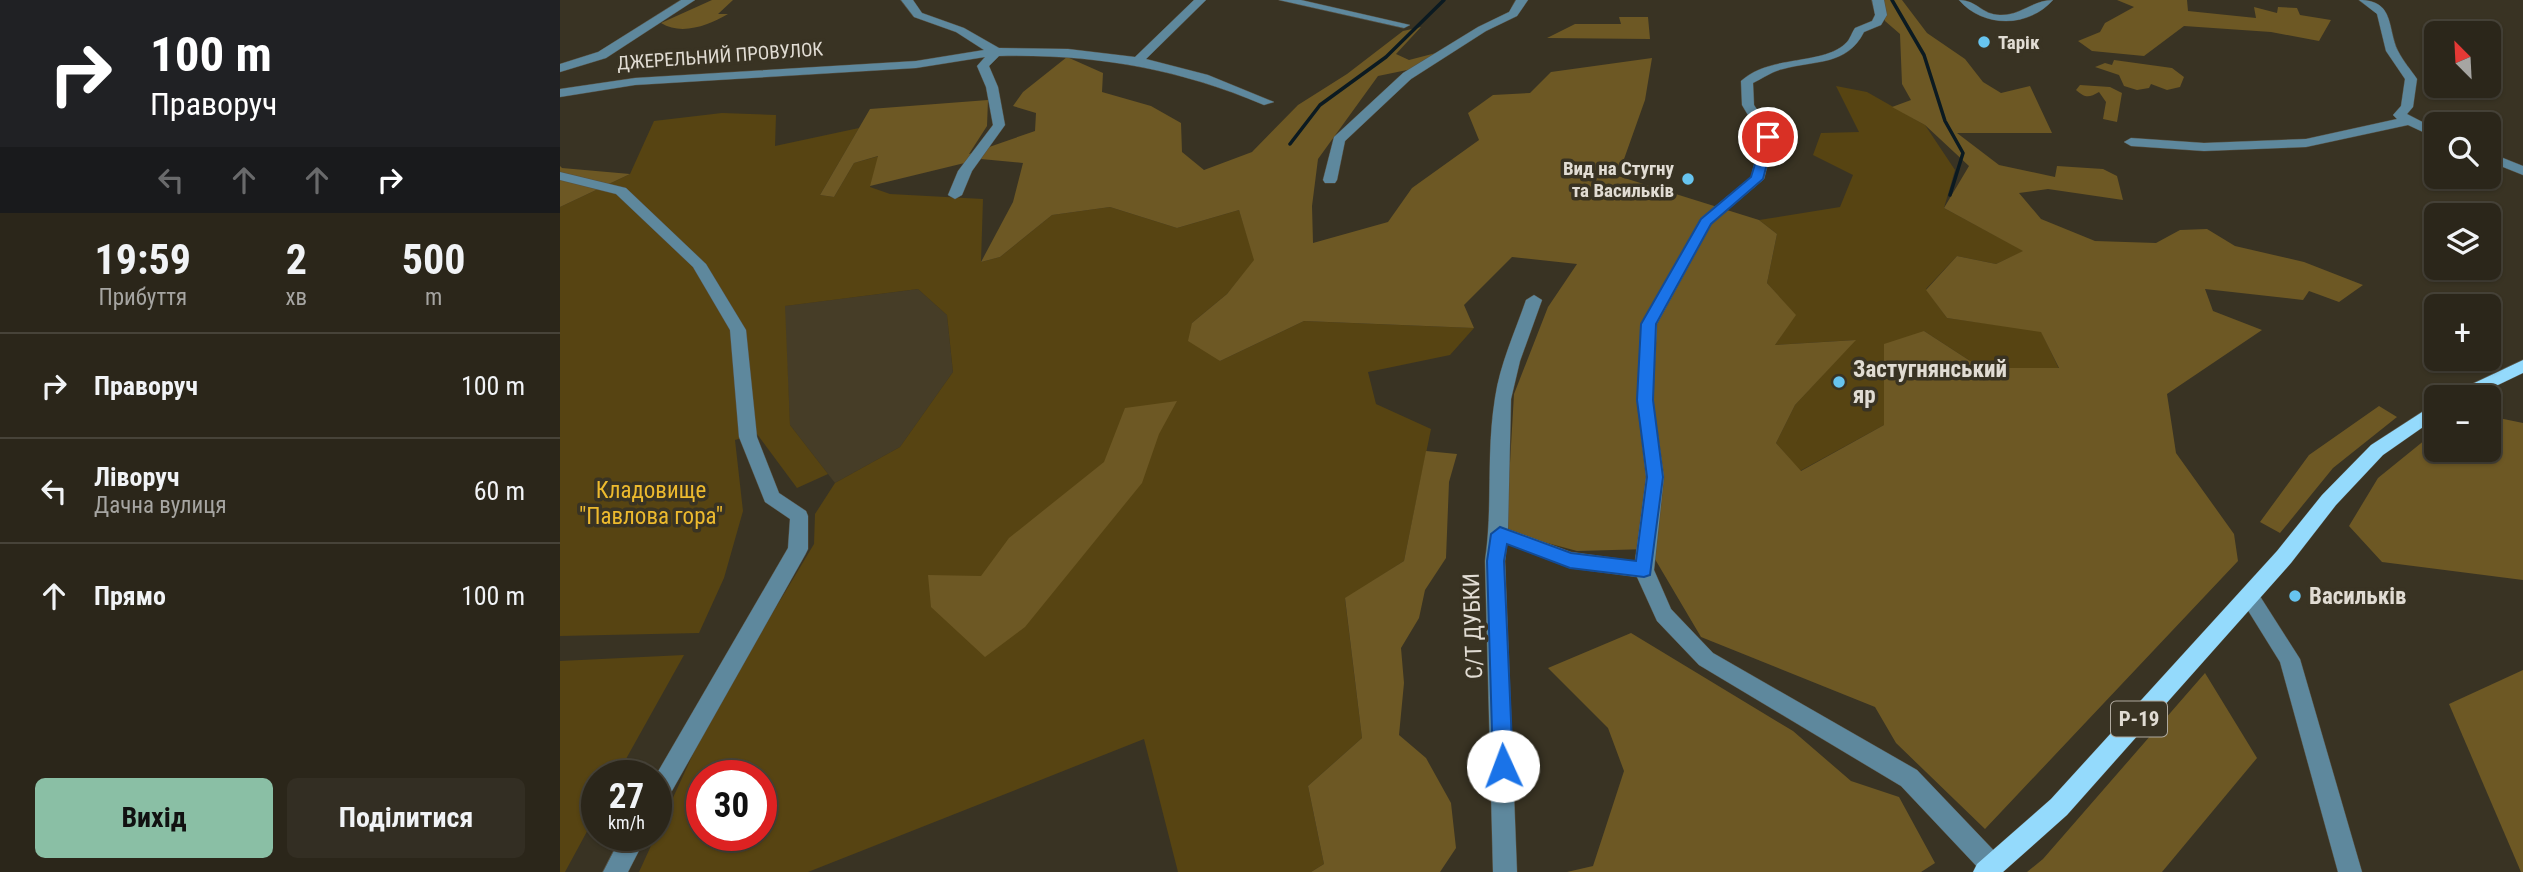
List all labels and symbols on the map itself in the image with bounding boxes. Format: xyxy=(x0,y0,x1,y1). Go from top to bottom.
north arrow xyxy=(2424,21,2501,98)
place label: Тарік xyxy=(1998,31,2040,54)
marker: Тарік xyxy=(1976,34,1992,50)
street label: ДЖЕРЕЛЬНИЙ ПРОВУЛОК xyxy=(616,37,824,75)
pin xyxy=(1738,107,1798,167)
place label: Вид на Стугну та Васильків xyxy=(1563,157,1675,202)
marker: Вид на Стугну та Васильків xyxy=(1680,171,1696,187)
place label: Застугнянський яр xyxy=(1853,356,2007,409)
marker: Застугнянський яр xyxy=(1831,374,1847,390)
park label: Кладовище "Павлова гора" xyxy=(579,477,723,530)
street label: С/Т ДУБКИ xyxy=(1458,573,1488,679)
place label: Васильків xyxy=(2309,583,2407,610)
marker: Васильків xyxy=(2287,588,2303,604)
road number: Р-19 xyxy=(2111,702,2167,736)
position arrow xyxy=(1466,729,1540,803)
speed limit sign: 30 xyxy=(686,760,777,851)

